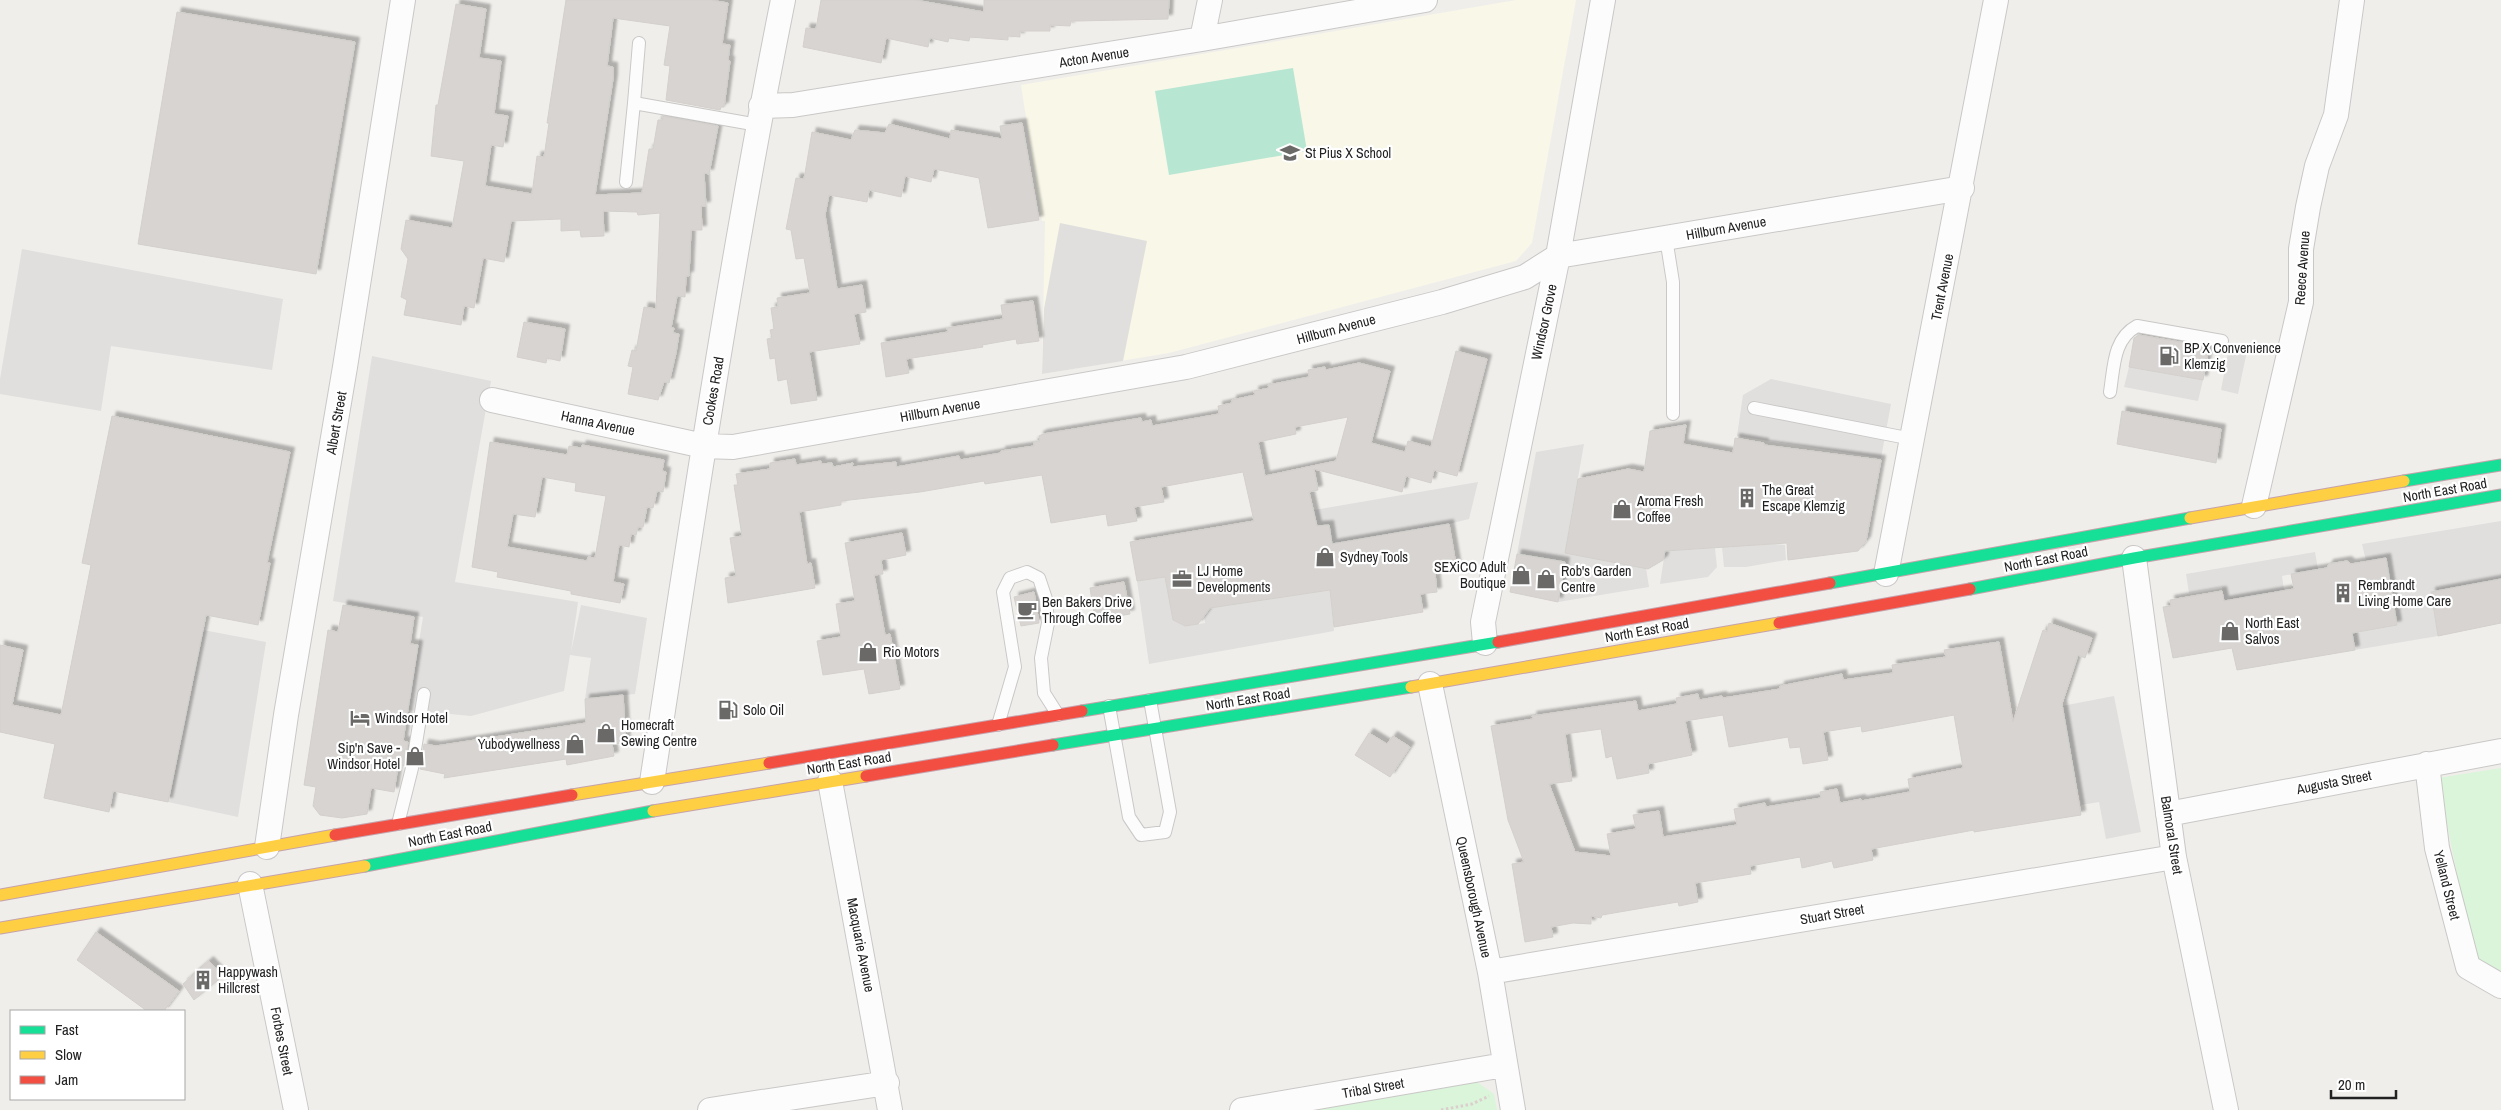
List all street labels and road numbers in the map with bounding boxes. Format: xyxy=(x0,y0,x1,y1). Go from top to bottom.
street label: Acton Avenue xyxy=(1057,43,1130,72)
street label: Hillburn Avenue xyxy=(1685,212,1767,244)
street label: Reece Avenue xyxy=(2290,230,2314,306)
street label: Trent Avenue xyxy=(1927,252,1957,322)
street label: Windsor Grove xyxy=(1527,282,1561,362)
street label: Hillburn Avenue xyxy=(1295,310,1377,348)
street label: Cookes Road xyxy=(698,355,728,427)
street label: Albert Street xyxy=(321,390,350,457)
street label: Hillburn Avenue xyxy=(899,394,981,426)
street label: Hanna Avenue xyxy=(559,406,637,440)
street label: North East Road xyxy=(2402,474,2488,506)
street label: North East Road xyxy=(2003,542,2089,576)
street label: North East Road xyxy=(1604,614,1690,646)
street label: North East Road xyxy=(1205,683,1291,715)
street label: North East Road xyxy=(806,747,892,779)
street label: Augusta Street xyxy=(2294,766,2373,798)
street label: Balmoral Street xyxy=(2157,795,2187,875)
street label: North East Road xyxy=(407,817,493,851)
street label: Queensborough Avenue xyxy=(1452,835,1496,959)
street label: Yelland Street xyxy=(2430,848,2464,922)
street label: Macquarie Avenue xyxy=(843,896,879,994)
street label: Stuart Street xyxy=(1799,900,1865,928)
street label: Forbes Street xyxy=(267,1005,297,1077)
street label: Tribal Street xyxy=(1341,1074,1405,1102)

